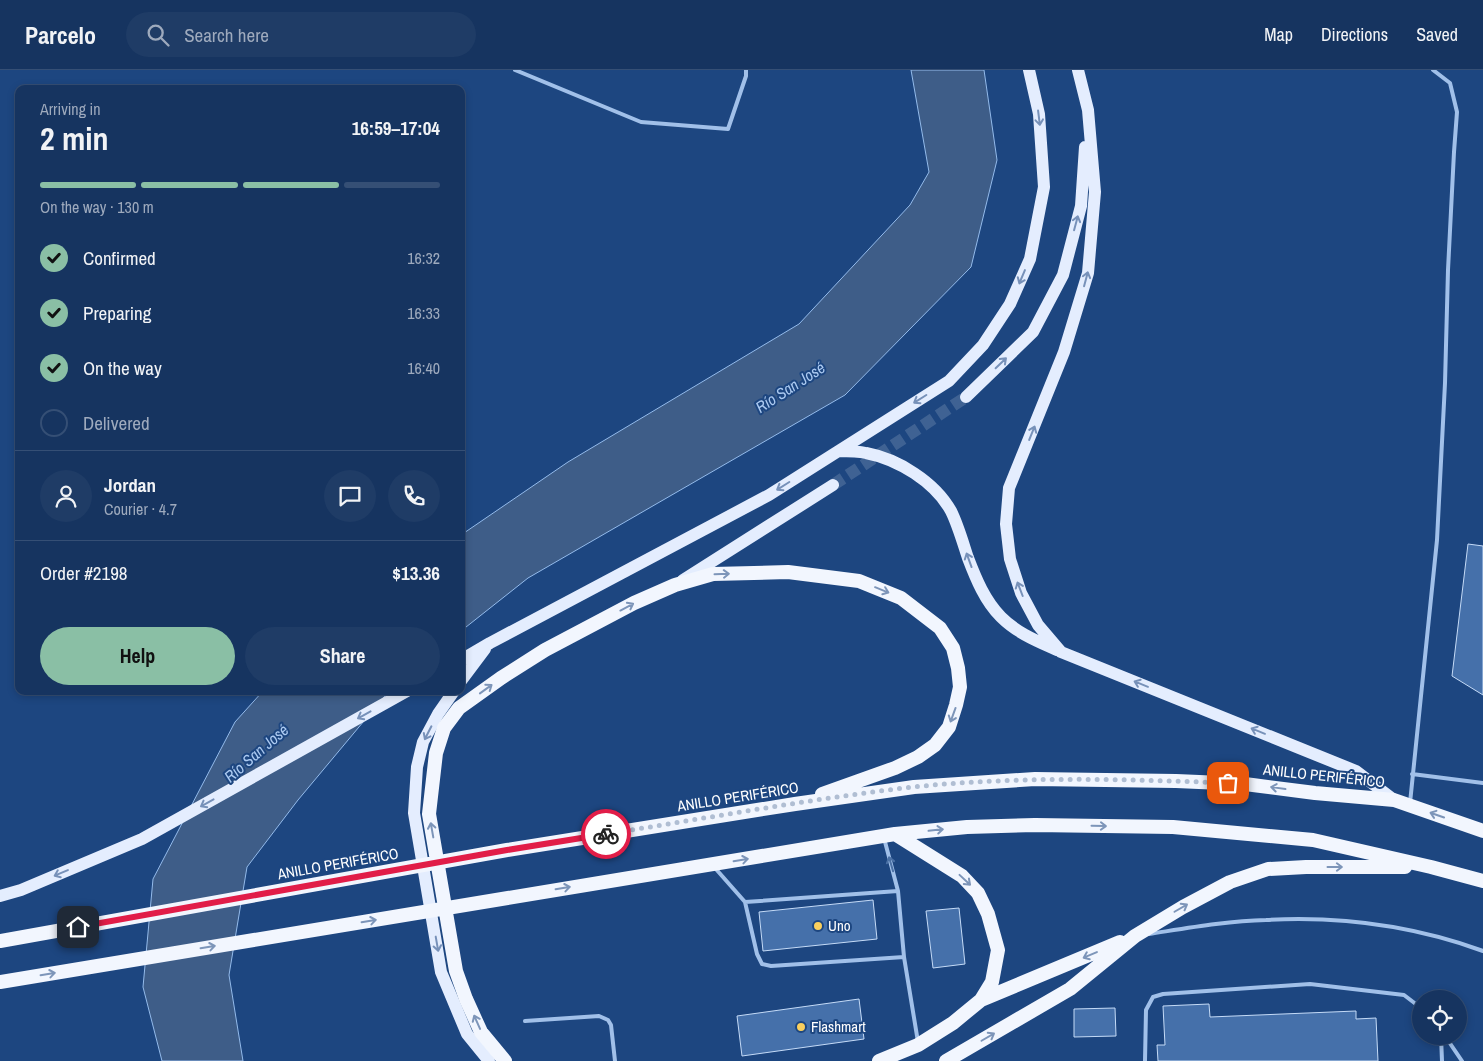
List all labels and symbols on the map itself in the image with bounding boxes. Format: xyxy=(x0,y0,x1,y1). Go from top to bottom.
one-way arrow xyxy=(1034,109,1044,125)
one-way arrow xyxy=(1072,215,1082,231)
one-way arrow xyxy=(1017,269,1026,284)
one-way arrow xyxy=(1081,272,1091,288)
water label: Río San José xyxy=(751,356,829,418)
one-way arrow xyxy=(995,357,1007,369)
one-way arrow xyxy=(914,395,928,405)
one-way arrow xyxy=(1028,426,1037,441)
one-way arrow xyxy=(776,482,790,492)
one-way arrow xyxy=(964,552,973,568)
one-way arrow xyxy=(713,569,729,578)
one-way arrow xyxy=(1014,581,1023,596)
one-way arrow xyxy=(874,585,889,595)
one-way arrow xyxy=(619,602,634,612)
one-way arrow xyxy=(1134,679,1149,688)
one-way arrow xyxy=(479,683,492,694)
one-way arrow xyxy=(948,707,957,722)
one-way arrow xyxy=(357,710,372,720)
water label: Río San José xyxy=(219,719,293,787)
one-way arrow xyxy=(423,725,433,740)
one-way arrow xyxy=(1251,726,1266,736)
street label: ANILLO PERIFÉRICO xyxy=(1261,759,1386,792)
pin xyxy=(1207,762,1249,804)
street label: ANILLO PERIFÉRICO xyxy=(675,777,800,817)
one-way arrow xyxy=(1270,783,1286,793)
one-way arrow xyxy=(201,798,215,808)
courier xyxy=(581,809,631,859)
one-way arrow xyxy=(1429,809,1445,819)
one-way arrow xyxy=(1090,821,1106,830)
one-way arrow xyxy=(427,823,437,839)
one-way arrow xyxy=(928,825,944,835)
street label: ANILLO PERIFÉRICO xyxy=(275,843,400,885)
one-way arrow xyxy=(733,854,749,864)
one-way arrow xyxy=(885,856,895,872)
one-way arrow xyxy=(1326,862,1343,872)
one-way arrow xyxy=(54,869,69,878)
one-way arrow xyxy=(959,874,971,886)
one-way arrow xyxy=(555,883,571,893)
one-way arrow xyxy=(1174,903,1188,913)
pin xyxy=(57,906,99,948)
one-way arrow xyxy=(360,915,376,925)
place label: Uno xyxy=(828,915,851,936)
marker: Uno xyxy=(812,920,824,932)
one-way arrow xyxy=(432,935,442,951)
one-way arrow xyxy=(200,942,216,952)
one-way arrow xyxy=(1083,950,1098,960)
one-way arrow xyxy=(40,968,56,978)
one-way arrow xyxy=(471,1015,481,1030)
place label: Flashmart xyxy=(811,1016,866,1037)
marker: Flashmart xyxy=(795,1021,807,1033)
one-way arrow xyxy=(981,1031,995,1041)

